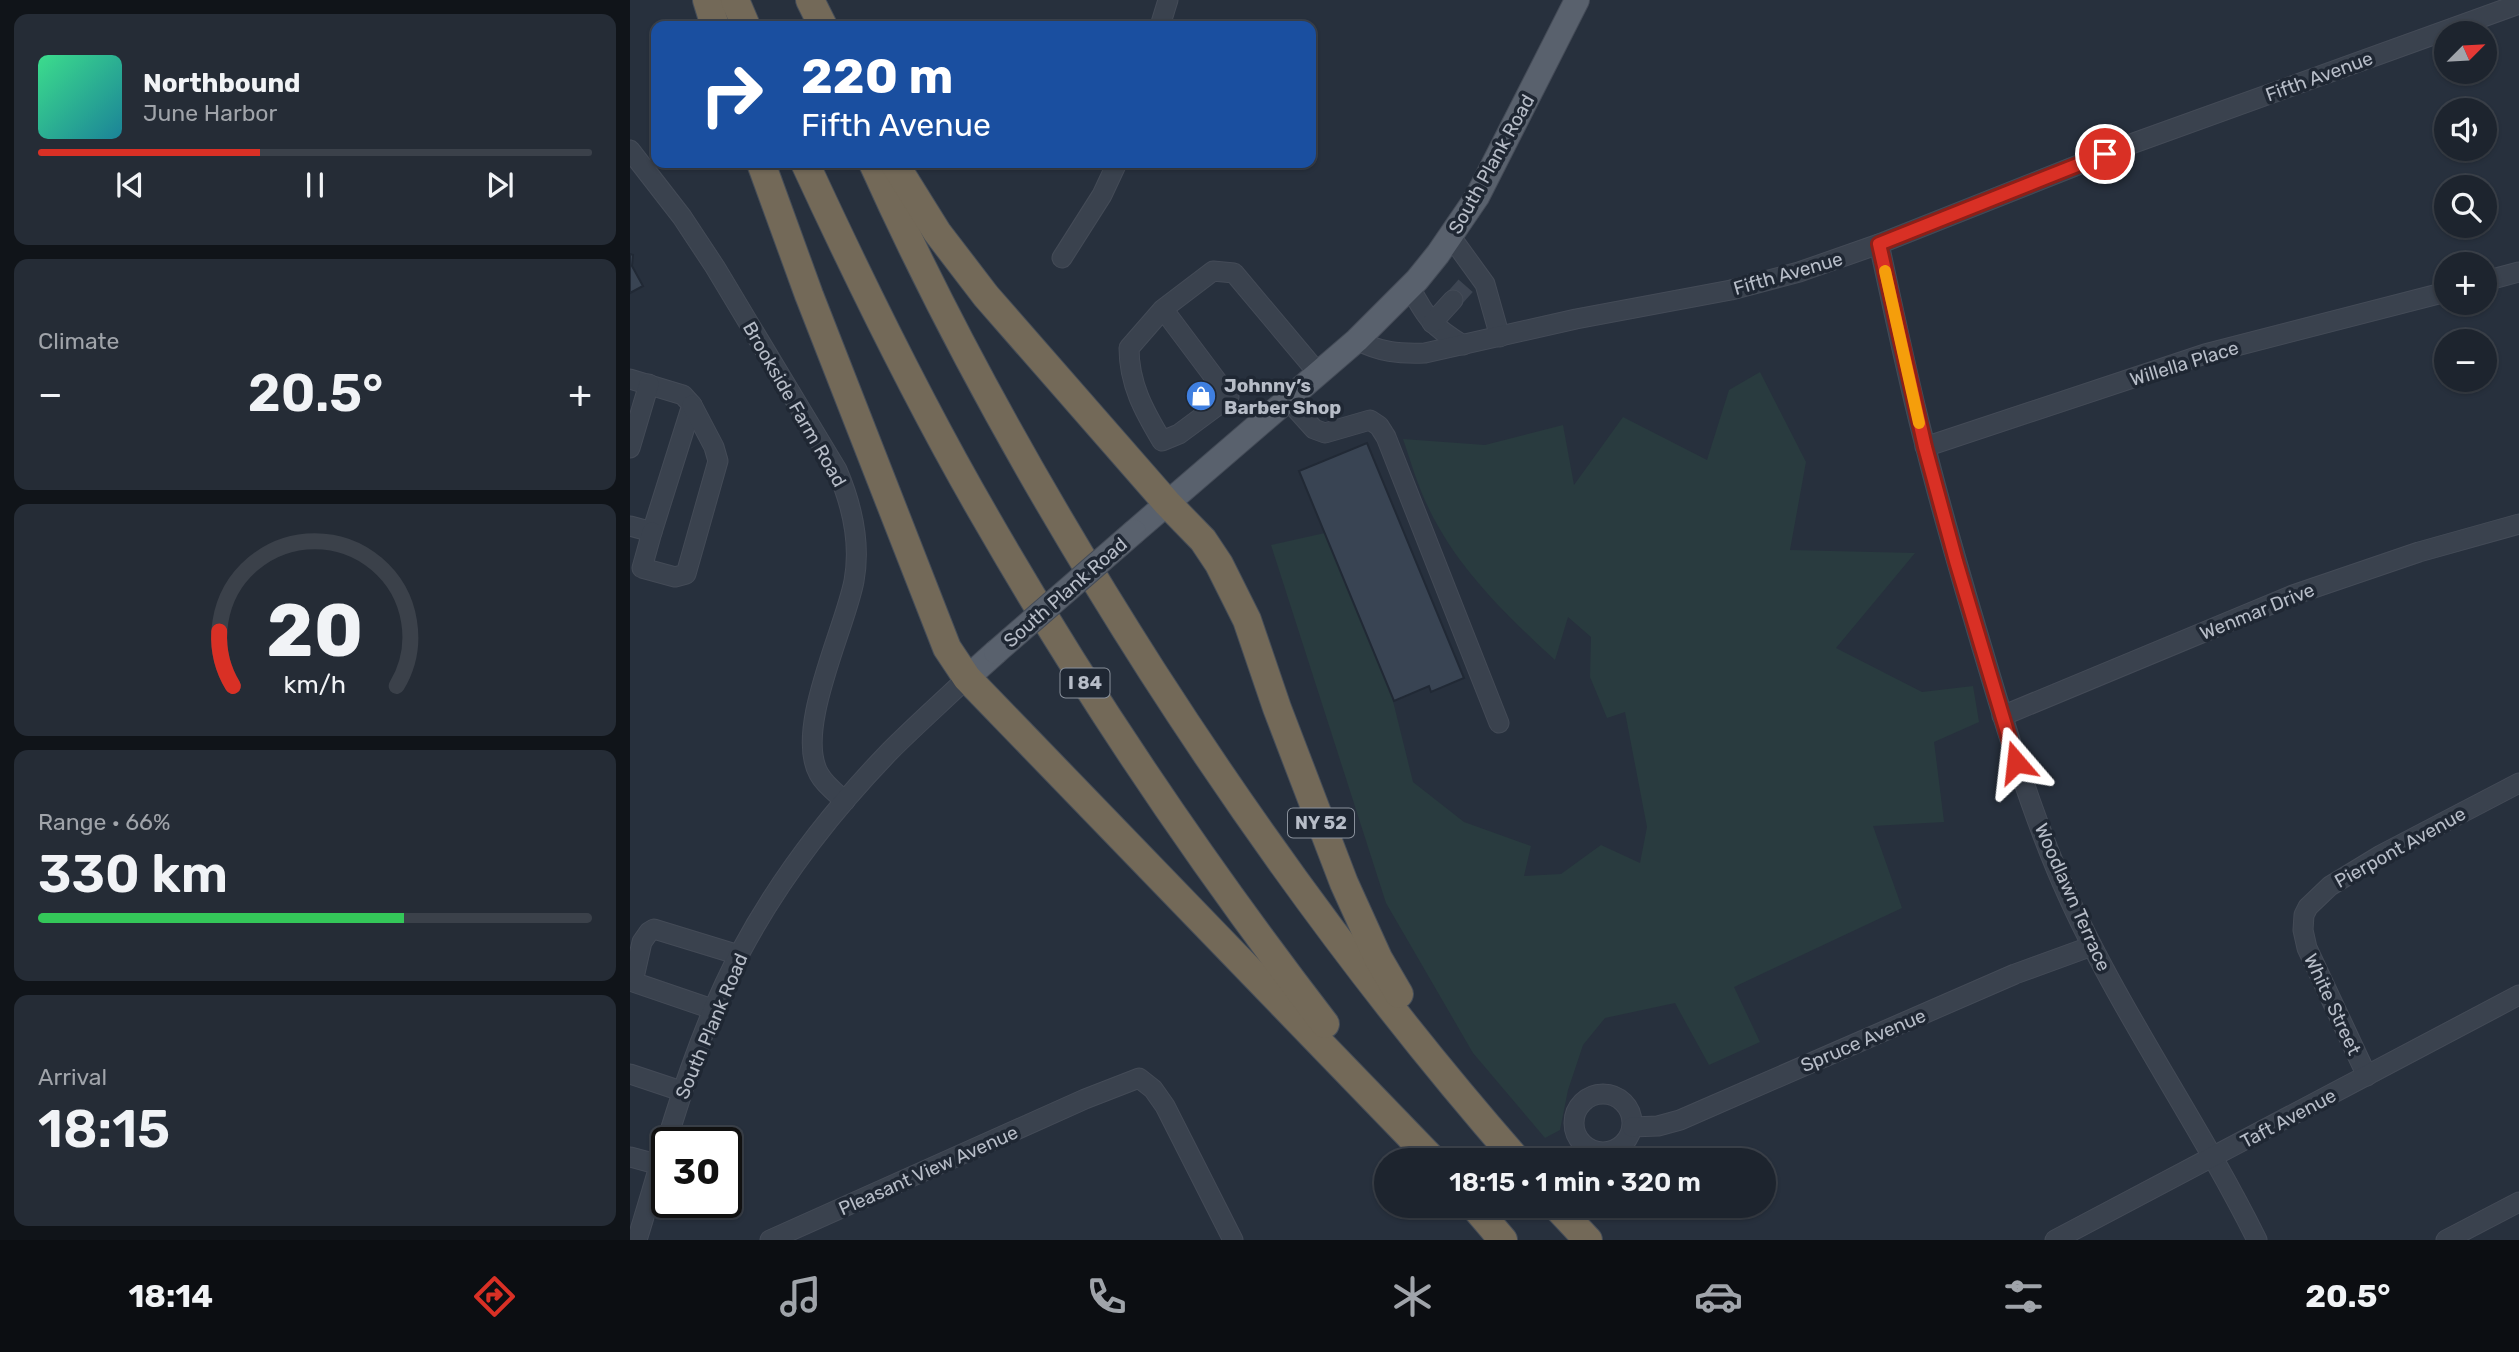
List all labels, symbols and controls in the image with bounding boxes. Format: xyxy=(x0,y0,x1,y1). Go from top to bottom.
north arrow xyxy=(2434,21,2497,84)
map controls xyxy=(2434,21,2497,392)
street label: Fifth Avenue xyxy=(2262,46,2376,107)
text: 220 m xyxy=(801,47,953,105)
icon: right xyxy=(686,49,777,140)
text: Northbound xyxy=(143,68,301,99)
street label: South Plank Road xyxy=(1444,90,1539,238)
button: sound xyxy=(2434,98,2497,161)
text: June Harbor xyxy=(143,99,277,127)
text: Fifth Avenue xyxy=(801,106,991,144)
pin xyxy=(2075,124,2135,184)
icon: arrive xyxy=(2086,135,2124,173)
icon: previous xyxy=(111,166,149,204)
icon: pause xyxy=(296,166,334,204)
icon: next xyxy=(481,166,519,204)
button: search xyxy=(2434,175,2497,238)
street label: Fifth Avenue xyxy=(1731,247,1845,300)
button: + xyxy=(2434,252,2497,315)
street label: Brookside Farm Road xyxy=(738,318,851,491)
text: Climate xyxy=(38,327,119,355)
button: − xyxy=(2434,329,2497,392)
street label: Willella Place xyxy=(2127,336,2241,391)
text: 20.5° xyxy=(248,362,383,424)
text: − xyxy=(38,371,63,417)
text: + xyxy=(568,371,592,417)
place label: Johnny’s Barber Shop xyxy=(1224,374,1341,419)
shop icon: Johnny’s Barber Shop xyxy=(1184,379,1218,413)
street label: South Plank Road xyxy=(999,533,1132,652)
street label: Wenmar Drive xyxy=(2197,578,2318,645)
text: 20 xyxy=(267,588,363,674)
road number: I 84 xyxy=(1060,668,1110,698)
text: km/h xyxy=(284,670,346,699)
position arrow xyxy=(1979,725,2053,799)
street label: Pierpont Avenue xyxy=(2331,802,2470,893)
text: Range · 66% xyxy=(38,808,170,836)
road number: NY 52 xyxy=(1288,808,1354,838)
street label: Woodlawn Terrace xyxy=(2030,820,2116,975)
text: 330 km xyxy=(38,843,228,905)
street label: South Plank Road xyxy=(670,950,753,1102)
street label: White Street xyxy=(2299,950,2366,1059)
street label: Spruce Avenue xyxy=(1797,1004,1929,1077)
text: Arrival xyxy=(38,1063,107,1091)
street label: Taft Avenue xyxy=(2236,1084,2340,1153)
text: 18:15 xyxy=(38,1098,170,1160)
street label: Pleasant View Avenue xyxy=(835,1121,1021,1220)
speed limit sign: 30 xyxy=(651,1127,742,1218)
text: 18:15 · 1 min · 320 m xyxy=(1449,1167,1701,1198)
icon: directions xyxy=(470,1272,519,1321)
icon: music xyxy=(776,1272,825,1321)
icon: phone xyxy=(1082,1272,1131,1321)
icon: climate xyxy=(1388,1272,1437,1321)
icon: car xyxy=(1694,1272,1743,1321)
icon: filters xyxy=(1999,1272,2048,1321)
text: 18:14 xyxy=(128,1277,213,1315)
text: 20.5° xyxy=(2305,1277,2391,1315)

